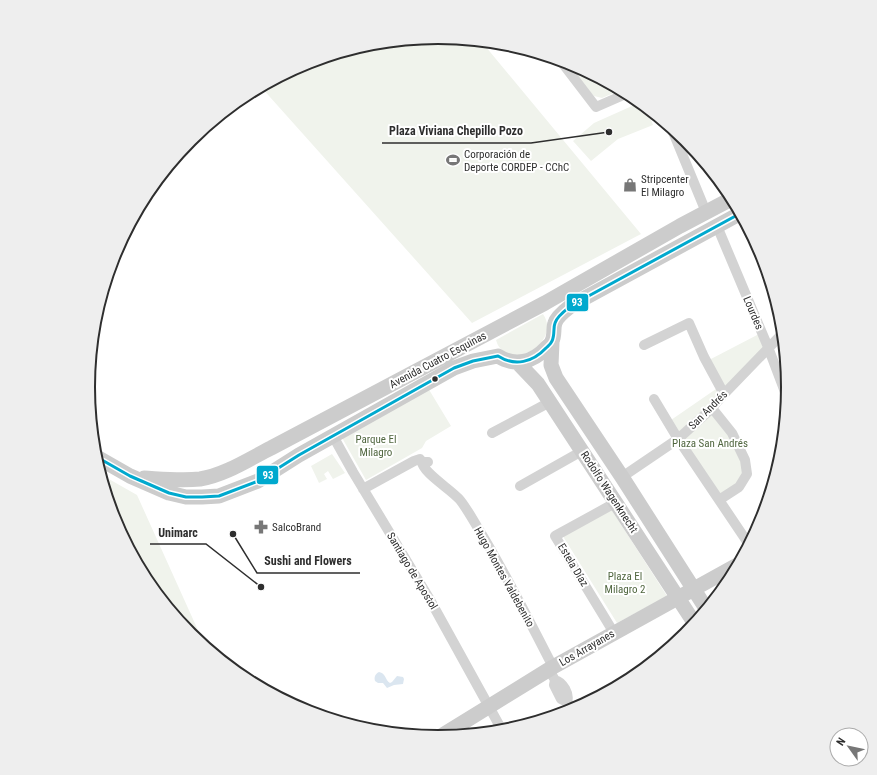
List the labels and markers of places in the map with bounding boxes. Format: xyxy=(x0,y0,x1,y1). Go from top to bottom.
callout: Plaza Viviana Chepillo Pozo xyxy=(382,119,531,143)
place label: Corporación de Deporte CORDEP - CChC xyxy=(464,148,569,174)
sports icon: Corporación de Deporte CORDEP - CChC xyxy=(445,152,461,168)
place label: Stripcenter El Milagro xyxy=(641,173,689,199)
shop icon: Stripcenter El Milagro xyxy=(622,177,638,193)
unlabelled marker xyxy=(430,374,440,384)
pharmacy icon: SalcoBrand xyxy=(253,519,269,535)
callout: Unimarc xyxy=(150,520,206,544)
place label: SalcoBrand xyxy=(272,521,321,534)
callout: Sushi and Flowers xyxy=(257,549,360,573)

